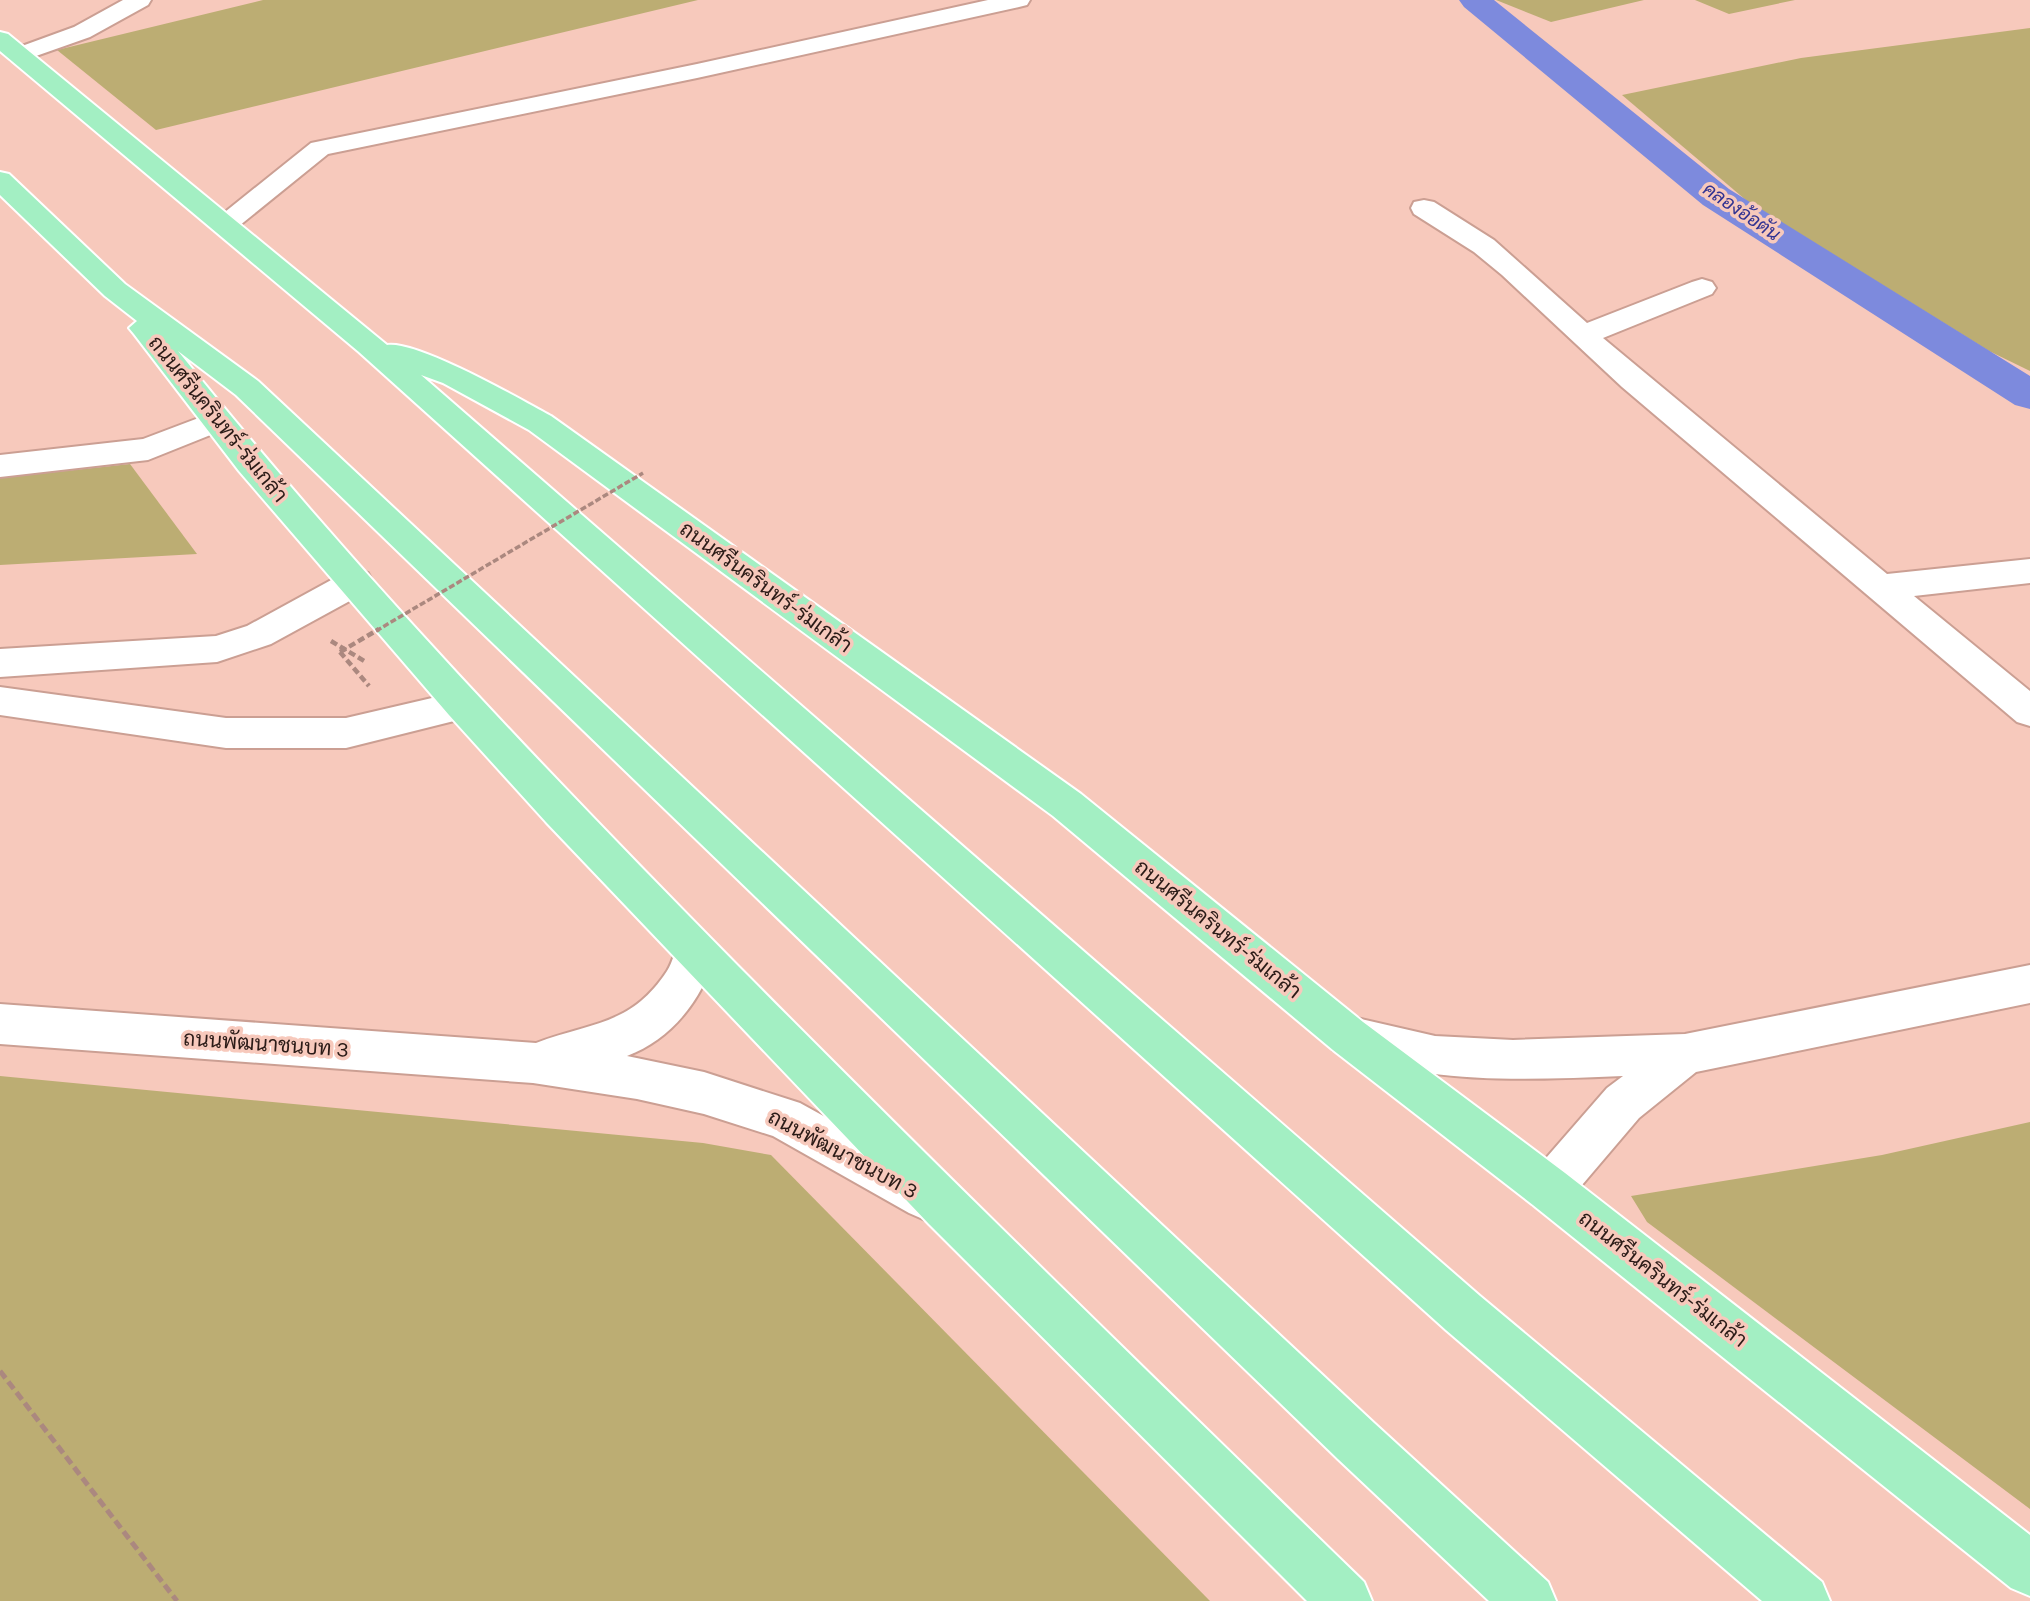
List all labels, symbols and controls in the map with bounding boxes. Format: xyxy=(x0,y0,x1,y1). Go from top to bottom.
water label: คลองอ้อตัน xyxy=(1699,177,1785,246)
street label: ถนนศรีนครินทร์-ร่มเกล้า xyxy=(144,330,294,507)
street label: ถนนศรีนครินทร์-ร่มเกล้า xyxy=(675,515,858,657)
street label: ถนนศรีนครินทร์-ร่มเกล้า xyxy=(1130,853,1307,1003)
street label: ถนนพัฒนาชนบท 3 xyxy=(182,1026,350,1062)
street label: ถนนพัฒนาชนบท 3 xyxy=(764,1104,922,1204)
street label: ถนนศรีนครินทร์-ร่มเกล้า xyxy=(1574,1204,1753,1352)

